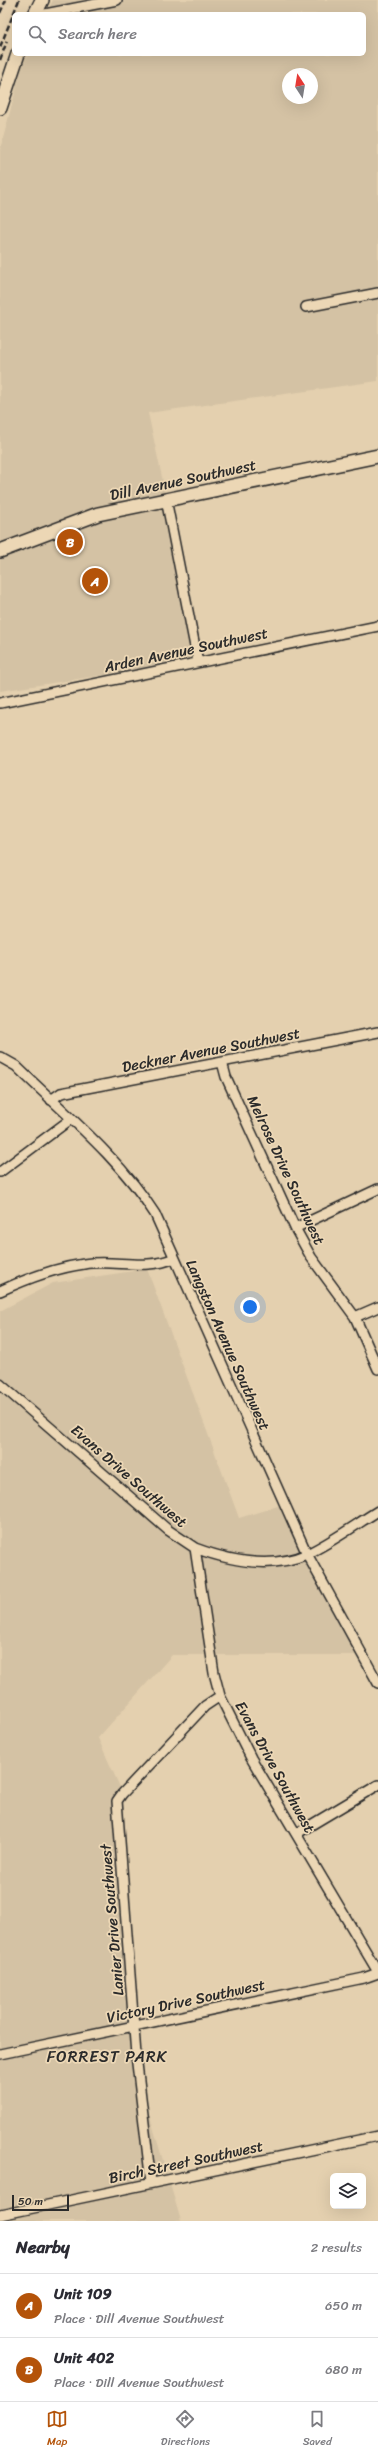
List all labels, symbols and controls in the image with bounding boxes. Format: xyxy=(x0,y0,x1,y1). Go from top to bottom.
search box xyxy=(12,12,366,56)
text: Search here xyxy=(58,21,137,47)
icon: search xyxy=(26,23,48,45)
north arrow xyxy=(282,68,318,104)
street label: Dill Avenue Southwest xyxy=(107,452,259,508)
pin: B xyxy=(57,527,83,557)
pin: A xyxy=(82,566,108,596)
street label: Arden Avenue Southwest xyxy=(101,620,271,680)
street label: Deckner Avenue Southwest xyxy=(120,1020,303,1080)
street label: Melrose Drive Southwest xyxy=(240,1091,332,1250)
street label: Langston Avenue Southwest xyxy=(178,1255,278,1435)
your location xyxy=(240,1297,260,1317)
street label: Evans Drive Southwest xyxy=(65,1418,194,1535)
street label: Evans Drive Southwest xyxy=(228,1696,322,1838)
street label: Lanier Drive Southwest xyxy=(92,1842,132,1997)
street label: Victory Drive Southwest xyxy=(104,1971,268,2030)
district label: FORREST PARK xyxy=(47,2042,168,2071)
street label: Birch Street Southwest xyxy=(106,2133,266,2191)
map controls xyxy=(330,2173,366,2209)
button: layers xyxy=(330,2173,366,2209)
text: 50 m xyxy=(18,2192,43,2211)
scale bar xyxy=(12,2193,69,2212)
text: Nearby xyxy=(16,2232,70,2262)
text: 2 results xyxy=(311,2236,362,2259)
text: Unit 109 xyxy=(54,2281,112,2307)
text: A xyxy=(25,2294,33,2317)
text: 650 m xyxy=(325,2294,362,2317)
text: Place · Dill Avenue Southwest xyxy=(54,2307,225,2330)
text: Unit 402 xyxy=(54,2345,114,2371)
text: B xyxy=(25,2358,33,2381)
text: 680 m xyxy=(325,2358,362,2381)
text: Place · Dill Avenue Southwest xyxy=(54,2371,225,2394)
tab: Map xyxy=(46,2408,68,2451)
tab: Directions xyxy=(161,2408,210,2451)
tab: Saved xyxy=(303,2408,332,2451)

